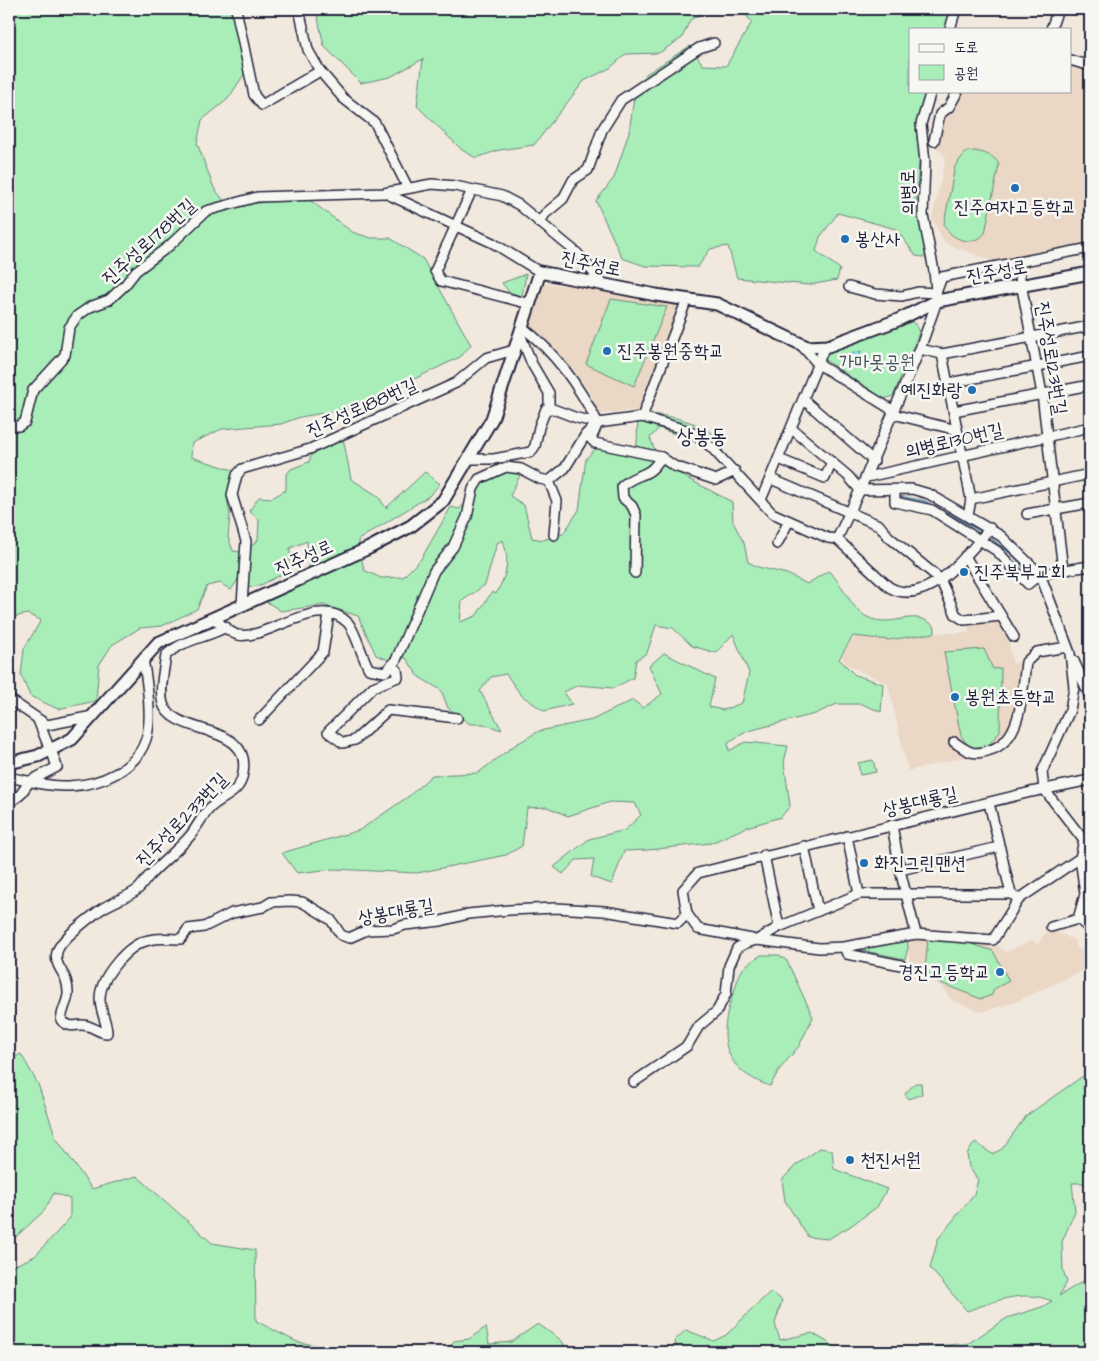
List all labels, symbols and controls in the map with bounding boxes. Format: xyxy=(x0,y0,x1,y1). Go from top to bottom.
legend xyxy=(909,28,1072,92)
text: 도로 xyxy=(954,37,978,58)
text: 공원 xyxy=(954,63,978,84)
street label: 의병로 xyxy=(895,169,922,215)
marker: 진주여자고등학교 xyxy=(1009,182,1021,194)
street label: 진주성로178번길 xyxy=(96,192,202,292)
place label: 진주여자고등학교 xyxy=(954,194,1076,221)
place label: 봉산사 xyxy=(855,226,901,253)
marker: 봉산사 xyxy=(839,233,851,245)
street label: 진주성로 xyxy=(558,244,624,284)
street label: 진주성로 xyxy=(965,253,1029,291)
street label: 진주성로123번길 xyxy=(1029,299,1073,417)
place label: 진주봉원중학교 xyxy=(617,338,724,365)
marker: 진주봉원중학교 xyxy=(601,345,613,357)
park label: 가마못공원 xyxy=(839,349,915,376)
street label: 진주성로188번길 xyxy=(302,372,422,444)
place label: 예진화랑 xyxy=(901,377,963,404)
marker: 예진화랑 xyxy=(966,384,978,396)
street label: 의병로130번길 xyxy=(902,417,1006,465)
district label: 상봉동 xyxy=(677,422,727,451)
street label: 진주성로 xyxy=(271,533,337,583)
place label: 진주북부교회 xyxy=(974,559,1066,586)
marker: 진주북부교회 xyxy=(958,566,970,578)
place label: 봉원초등학교 xyxy=(965,684,1057,711)
marker: 봉원초등학교 xyxy=(949,691,961,703)
street label: 진주성로233번길 xyxy=(130,767,234,873)
street label: 상봉대룡길 xyxy=(880,780,960,824)
place label: 화진그린맨션 xyxy=(874,850,966,877)
marker: 화진그린맨션 xyxy=(858,857,870,869)
street label: 상봉대룡길 xyxy=(356,892,436,932)
place label: 경진고등학교 xyxy=(898,959,990,986)
marker: 경진고등학교 xyxy=(994,966,1006,978)
place label: 천진서원 xyxy=(860,1147,921,1174)
marker: 천진서원 xyxy=(844,1154,856,1166)

